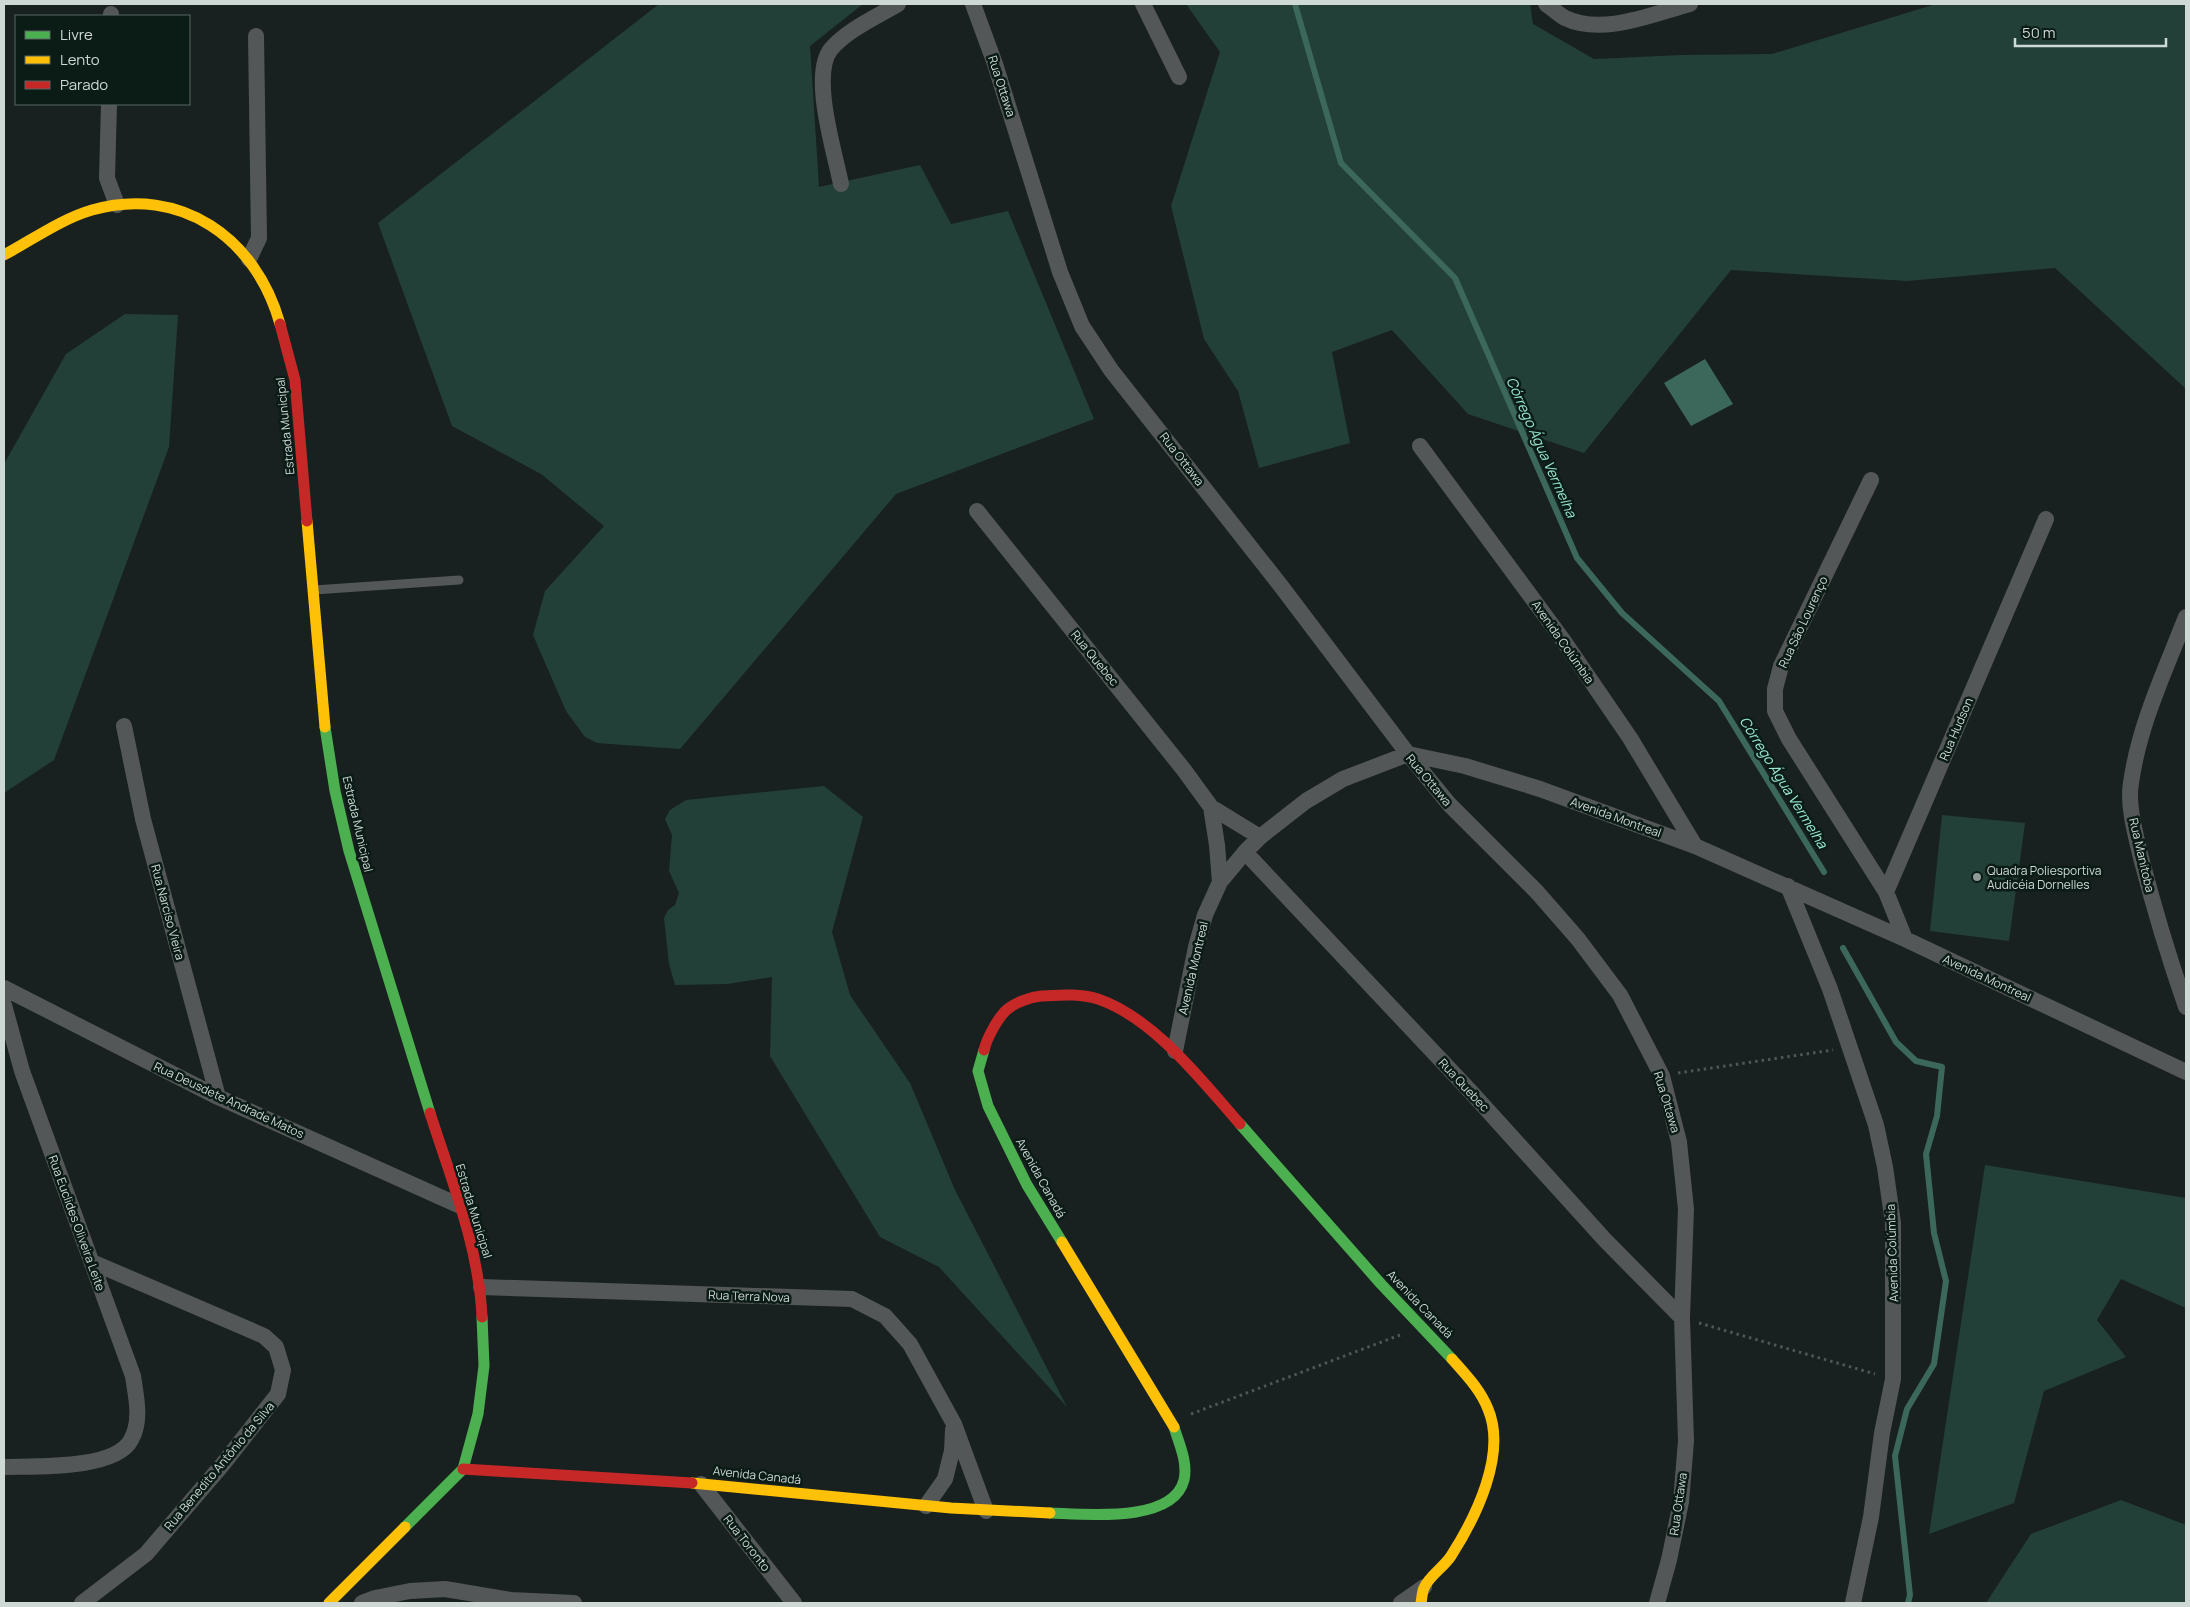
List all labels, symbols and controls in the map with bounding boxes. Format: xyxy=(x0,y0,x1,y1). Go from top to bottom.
legend xyxy=(15,15,190,105)
scale bar xyxy=(2015,15,2166,47)
text: 50 m xyxy=(2022,22,2056,43)
text: Livre xyxy=(60,24,93,45)
text: Lento xyxy=(60,49,100,70)
street label: Rua Ottawa xyxy=(984,53,1020,119)
text: Parado xyxy=(60,74,108,95)
water label: Córrego Água Vermelha xyxy=(1502,374,1582,521)
street label: Estrada Municipal xyxy=(271,376,299,476)
street label: Rua Ottawa xyxy=(1156,429,1208,489)
street label: Rua São Lourenço xyxy=(1774,573,1832,671)
street label: Avenida Colúmbia xyxy=(1528,597,1598,687)
street label: Rua Quebec xyxy=(1067,626,1123,690)
street label: Rua Hudson xyxy=(1935,695,1977,763)
water label: Córrego Água Vermelha xyxy=(1736,712,1833,853)
street label: Rua Ottawa xyxy=(1402,750,1456,810)
street label: Estrada Municipal xyxy=(339,774,377,874)
street label: Avenida Montreal xyxy=(1568,793,1664,841)
street label: Rua Manitoba xyxy=(2125,816,2159,894)
street label: Rua Narciso Vieira xyxy=(147,862,189,962)
place label: Quadra Poliesportiva Audicéia Dornelles xyxy=(1987,862,2102,893)
marker: Quadra Poliesportiva Audicéia Dornelles xyxy=(1971,871,1983,883)
street label: Avenida Montreal xyxy=(1174,920,1212,1016)
street label: Avenida Montreal xyxy=(1940,950,2034,1006)
street label: Rua Quebec xyxy=(1435,1055,1493,1116)
street label: Rua Deusdete Andrade Matos xyxy=(151,1058,307,1142)
street label: Rua Ottawa xyxy=(1650,1069,1684,1135)
street label: Avenida Canadá xyxy=(1012,1135,1070,1221)
street label: Rua Euclides Oliveira Leite xyxy=(45,1153,109,1293)
street label: Estrada Municipal xyxy=(452,1162,496,1260)
street label: Avenida Colúmbia xyxy=(1882,1204,1902,1302)
street label: Avenida Canadá xyxy=(1383,1266,1457,1342)
street label: Rua Terra Nova xyxy=(708,1286,790,1306)
street label: Rua Benedito Antônio da Silva xyxy=(160,1398,278,1534)
street label: Avenida Canadá xyxy=(712,1462,802,1488)
street label: Rua Ottawa xyxy=(1665,1471,1691,1537)
street label: Rua Toronto xyxy=(720,1511,774,1575)

